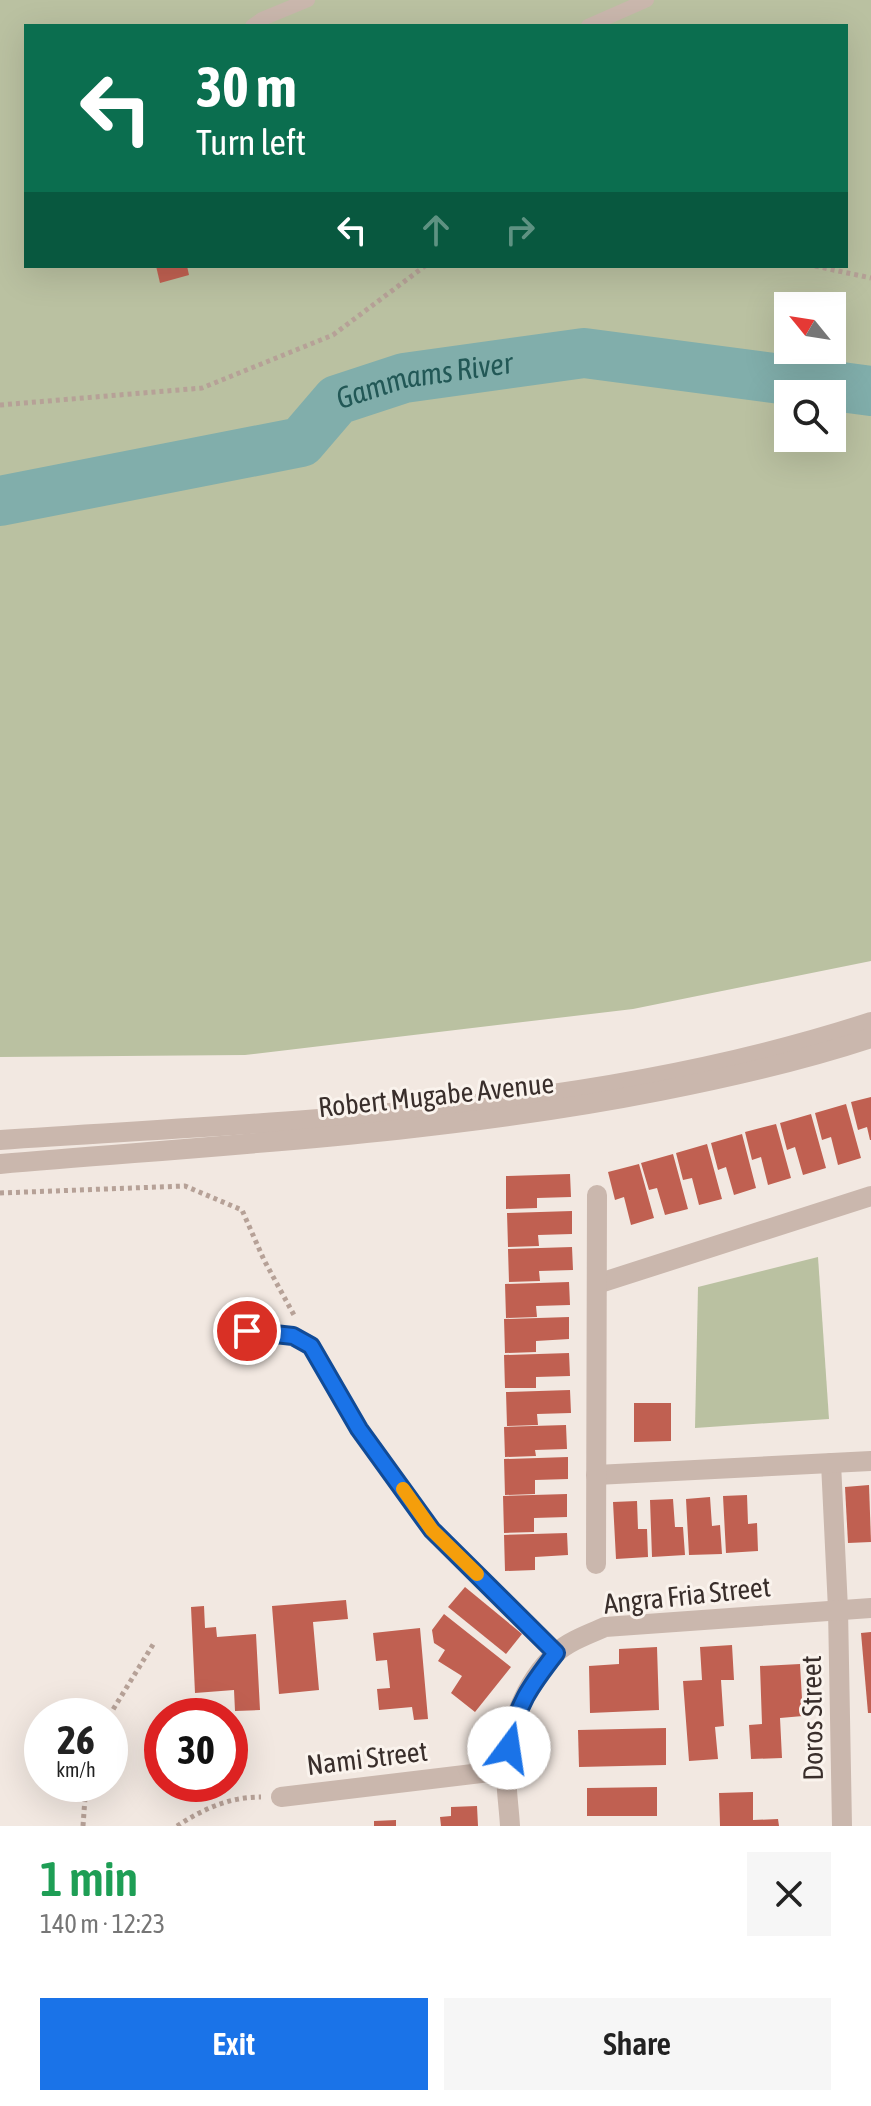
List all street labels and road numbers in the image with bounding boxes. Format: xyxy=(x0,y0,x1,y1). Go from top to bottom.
street label: Robert Mugabe Avenue xyxy=(316,1067,556,1123)
street label: Angra Fria Street xyxy=(602,1570,772,1620)
street label: Doros Street xyxy=(795,1655,829,1781)
street label: Nami Street xyxy=(305,1735,429,1781)

